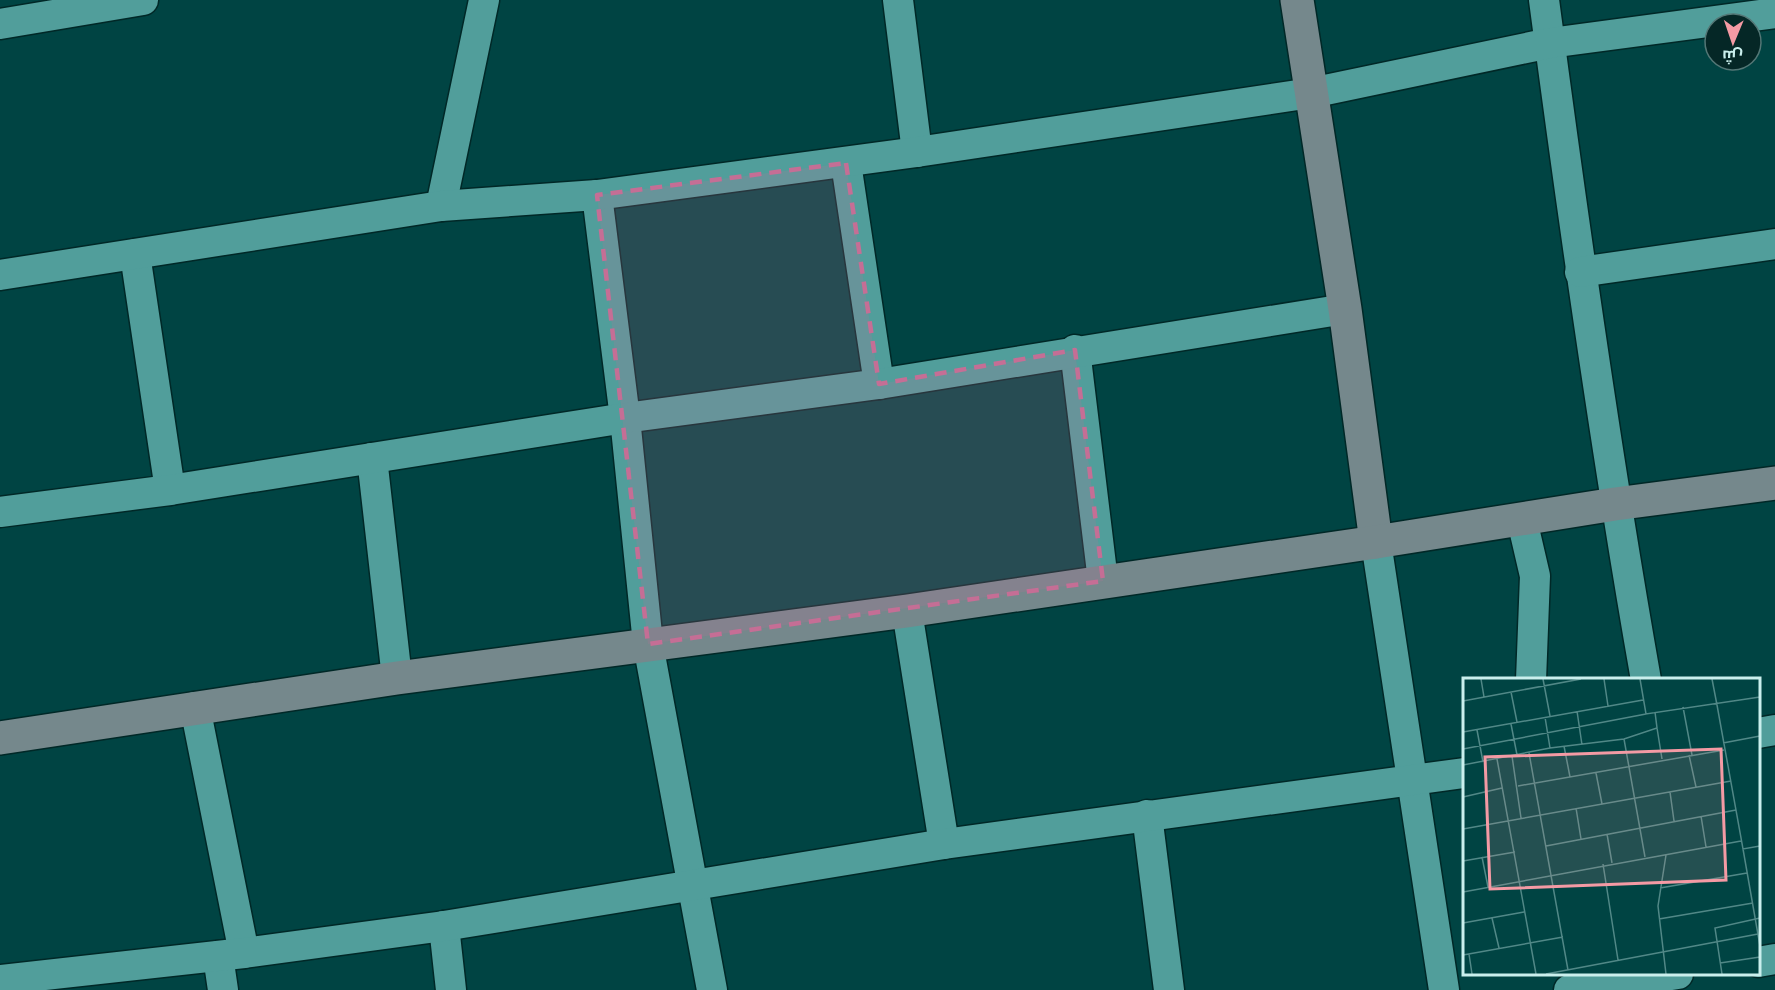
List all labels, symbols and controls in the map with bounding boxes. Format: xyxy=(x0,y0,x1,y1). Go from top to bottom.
north arrow xyxy=(1703,12,1763,72)
text: ش xyxy=(1722,47,1743,66)
inset map xyxy=(1463,678,1760,975)

